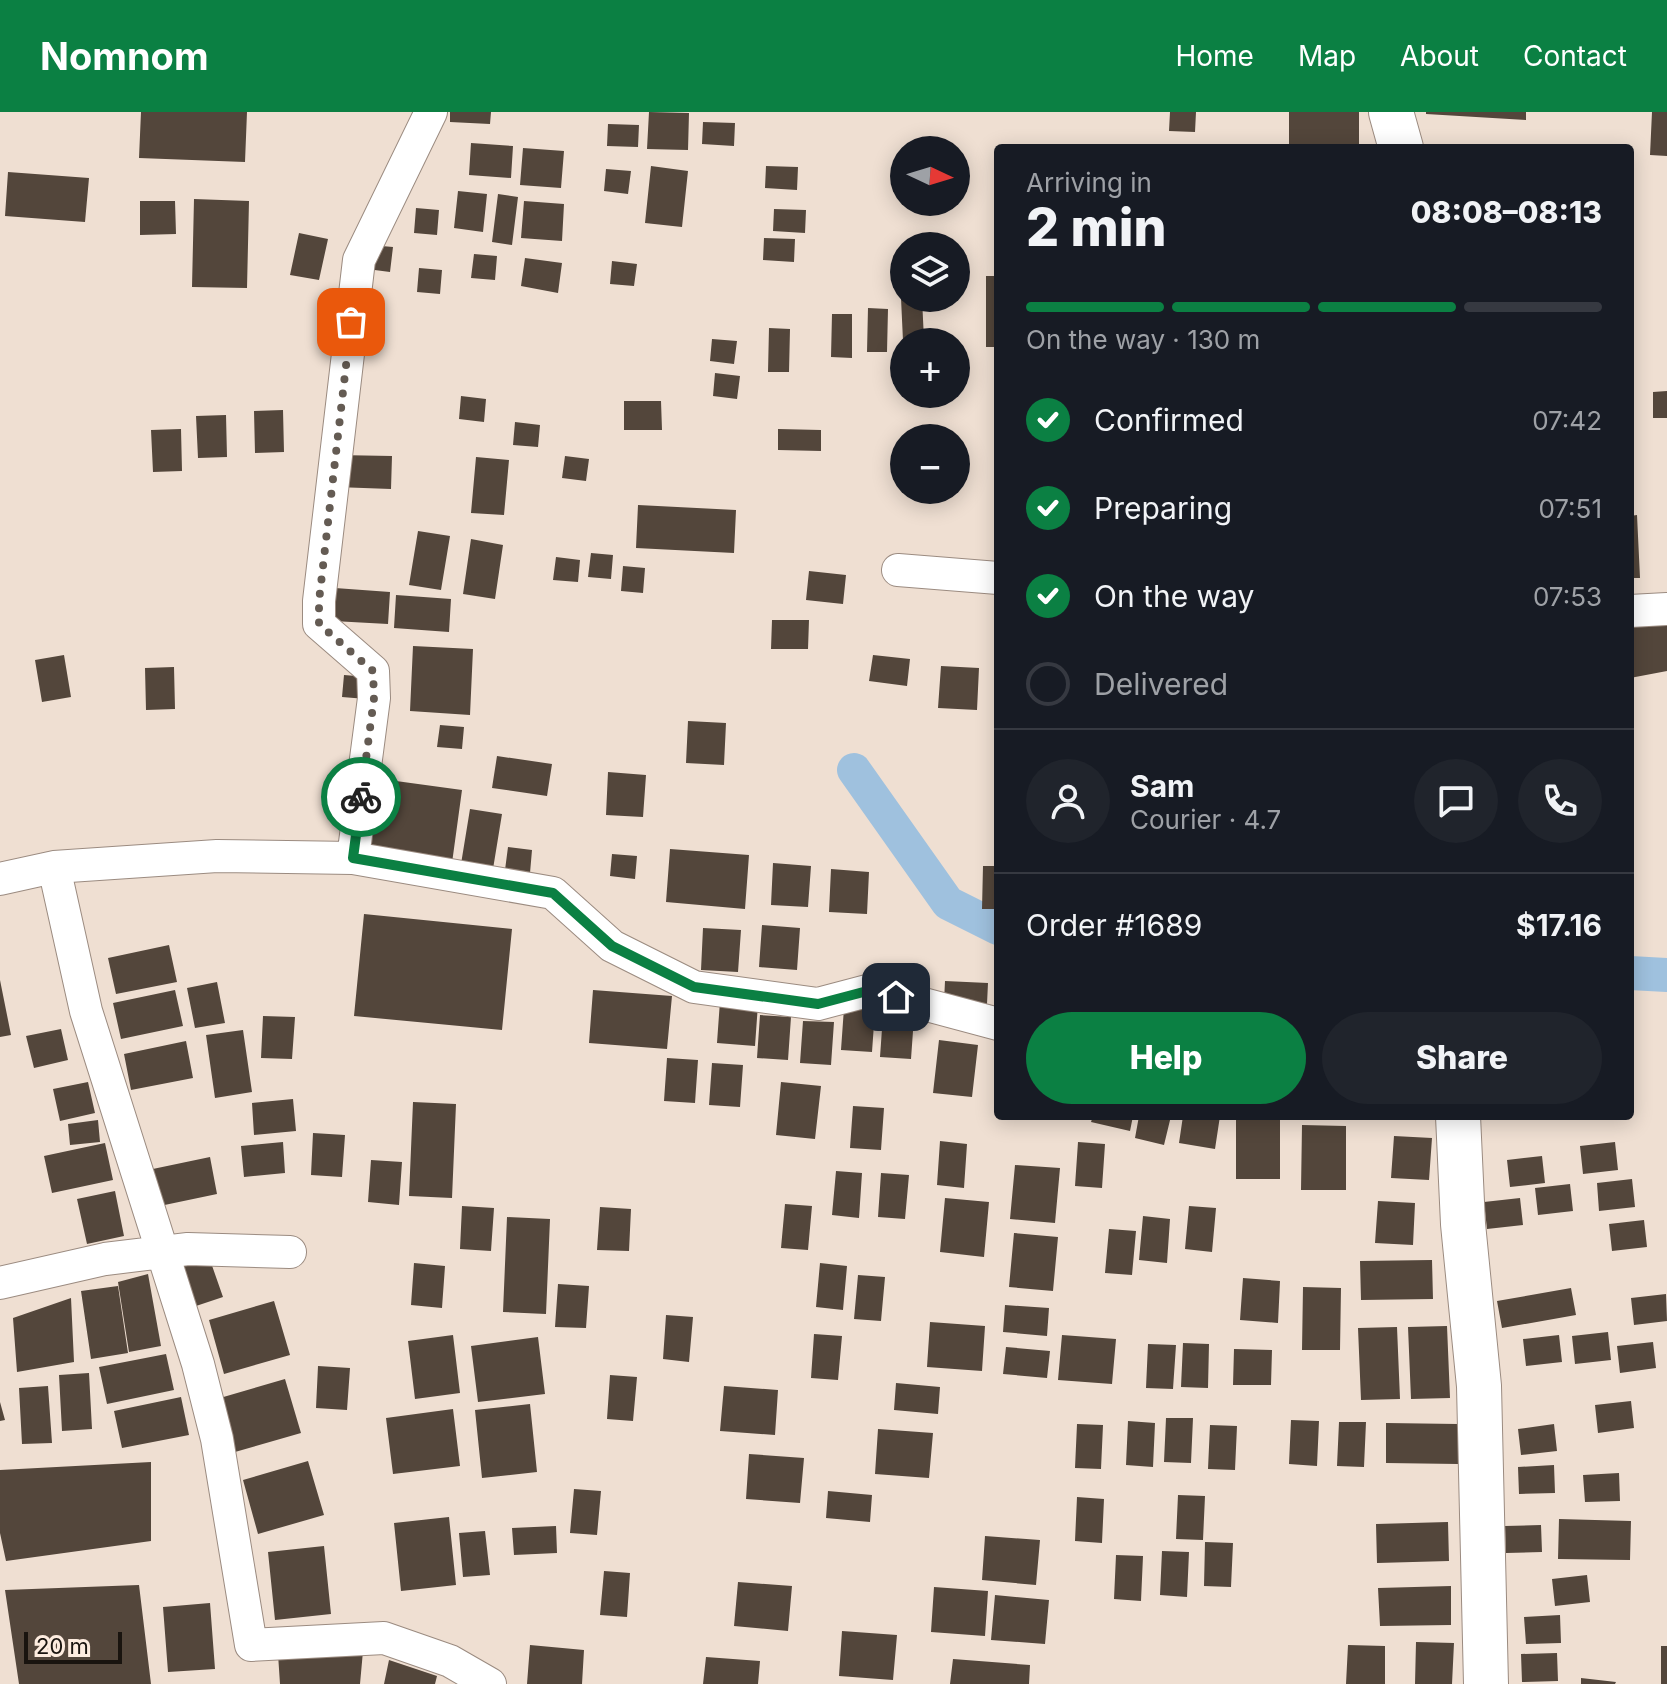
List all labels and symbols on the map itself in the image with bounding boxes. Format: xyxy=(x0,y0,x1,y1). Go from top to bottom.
north arrow xyxy=(890,136,970,216)
pin xyxy=(317,288,385,356)
courier xyxy=(321,757,401,837)
pin xyxy=(862,963,930,1031)
scale bar xyxy=(24,1628,122,1664)

